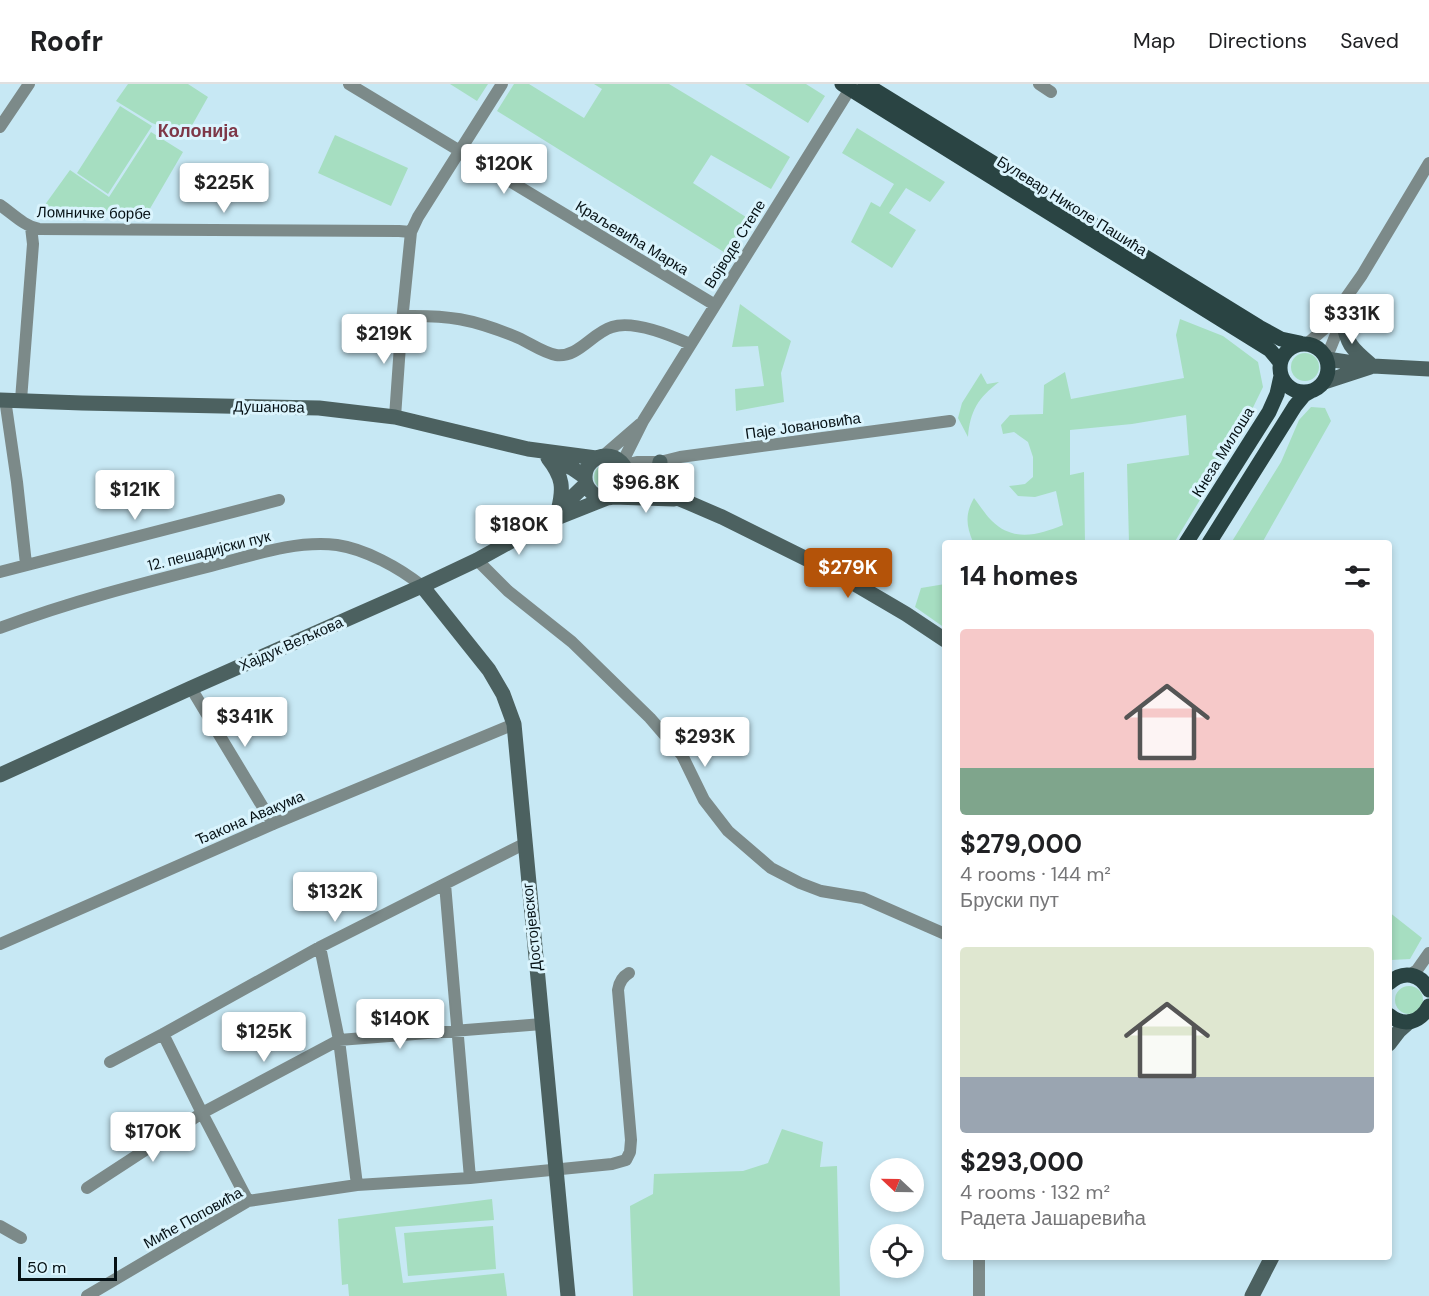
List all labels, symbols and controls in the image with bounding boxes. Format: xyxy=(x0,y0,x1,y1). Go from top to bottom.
text: Roofr xyxy=(30,23,103,60)
text: Map xyxy=(1133,27,1175,55)
text: Directions xyxy=(1208,27,1307,55)
text: Saved xyxy=(1340,27,1399,55)
district label: Колонија xyxy=(158,119,239,143)
pin: $120K xyxy=(462,144,546,195)
text: $120K xyxy=(475,150,533,176)
street label: Булевар Николе Пашића xyxy=(993,152,1151,261)
pin: $225K xyxy=(182,163,266,214)
text: $225K xyxy=(194,169,254,195)
street label: Краљевића Марка xyxy=(572,196,693,280)
street label: Војводе Степе xyxy=(700,196,770,292)
street label: Ломничке борбе xyxy=(37,202,151,224)
pin: $331K xyxy=(1310,294,1394,345)
text: $331K xyxy=(1324,300,1380,326)
pin: $219K xyxy=(342,314,426,365)
text: $219K xyxy=(356,320,412,346)
street label: Душанова xyxy=(233,396,305,418)
street label: Кнеза Милоша xyxy=(1187,403,1259,501)
street label: Паје Јовановића xyxy=(744,408,863,444)
pin: $96.8K xyxy=(597,463,695,514)
text: $96.8K xyxy=(612,469,680,495)
pin: $121K xyxy=(93,470,177,521)
text: $121K xyxy=(109,476,161,502)
pin: $180K xyxy=(477,505,561,556)
text: $180K xyxy=(489,511,549,537)
street label: 12. пешадијски пук xyxy=(145,526,273,576)
pin: $279K xyxy=(806,548,890,599)
text: $279K xyxy=(818,554,878,580)
text: 14 homes xyxy=(960,559,1078,593)
icon: filters xyxy=(1341,560,1374,593)
street label: Хајдук Вељкова xyxy=(236,612,347,676)
icon: home xyxy=(1113,668,1221,776)
pin: $341K xyxy=(203,697,287,748)
text: $341K xyxy=(216,703,274,729)
pin: $293K xyxy=(663,717,747,768)
text: $293K xyxy=(674,723,736,749)
street label: Ђакона Авакума xyxy=(193,786,308,850)
text: $279,000 xyxy=(960,827,1082,861)
text: 4 rooms · 144 m² xyxy=(960,861,1111,887)
pin: $132K xyxy=(293,872,377,923)
text: $132K xyxy=(307,878,363,904)
street label: Достојевског xyxy=(517,881,547,972)
text: Бруски пут xyxy=(960,887,1059,913)
icon: home xyxy=(1113,986,1221,1094)
pin: $140K xyxy=(358,999,442,1050)
text: $140K xyxy=(370,1005,430,1031)
pin: $125K xyxy=(222,1012,306,1063)
text: $125K xyxy=(236,1018,292,1044)
pin: $170K xyxy=(111,1112,195,1163)
text: $170K xyxy=(124,1118,182,1144)
text: $293,000 xyxy=(960,1145,1084,1179)
north arrow xyxy=(870,1158,924,1212)
map controls xyxy=(870,1158,924,1278)
text: 4 rooms · 132 m² xyxy=(960,1179,1110,1205)
street label: Миће Поповића xyxy=(140,1182,247,1253)
text: Радета Јашаревића xyxy=(960,1205,1146,1231)
button: locate xyxy=(870,1224,924,1278)
scale bar xyxy=(18,1254,117,1282)
text: 50 m xyxy=(27,1257,66,1278)

